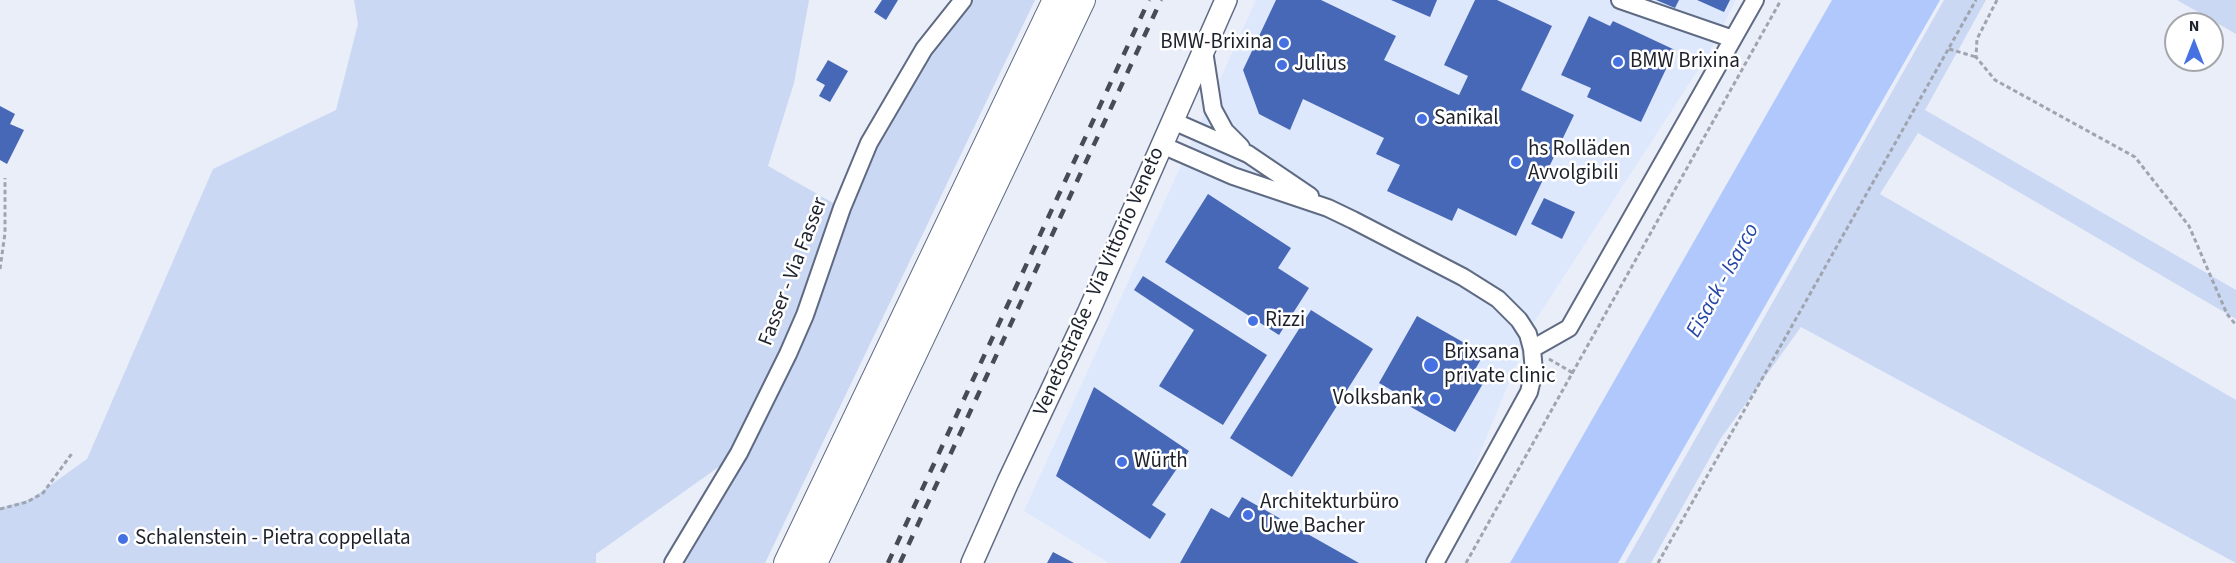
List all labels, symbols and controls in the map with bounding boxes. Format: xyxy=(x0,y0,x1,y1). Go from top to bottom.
north arrow xyxy=(2164,12,2224,72)
text: N xyxy=(2189,15,2199,37)
place label: BMW-Brixina xyxy=(1160,30,1272,56)
marker: BMW-Brixina xyxy=(1277,36,1291,50)
place label: BMW Brixina xyxy=(1630,49,1740,75)
place label: Julius xyxy=(1294,52,1346,78)
marker: BMW Brixina xyxy=(1611,55,1625,69)
marker: Julius xyxy=(1275,58,1289,72)
place label: Sanikal xyxy=(1434,106,1499,132)
marker: Sanikal xyxy=(1415,112,1429,126)
place label: hs Rolläden Avvolgibili xyxy=(1528,137,1630,187)
street label: Venetostraße - Via Vittorio Veneto xyxy=(1029,144,1171,420)
marker: hs Rolläden Avvolgibili xyxy=(1509,155,1523,169)
street label: Fasser - Via Fasser xyxy=(754,194,834,350)
water label: Eisack - Isarco xyxy=(1682,219,1766,343)
place label: Rizzi xyxy=(1265,308,1305,334)
marker: Rizzi xyxy=(1246,314,1260,328)
place label: Brixsana private clinic xyxy=(1444,340,1556,390)
marker: Brixsana private clinic xyxy=(1422,356,1440,374)
place label: Volksbank xyxy=(1333,386,1423,412)
marker: Volksbank xyxy=(1428,392,1442,406)
place label: Würth xyxy=(1134,449,1188,475)
marker: Würth xyxy=(1115,455,1129,469)
place label: Architekturbüro Uwe Bacher xyxy=(1260,490,1399,540)
marker: Architekturbüro Uwe Bacher xyxy=(1241,508,1255,522)
place label: Schalenstein - Pietra coppellata xyxy=(135,526,411,552)
marker: Schalenstein - Pietra coppellata xyxy=(116,532,130,546)

